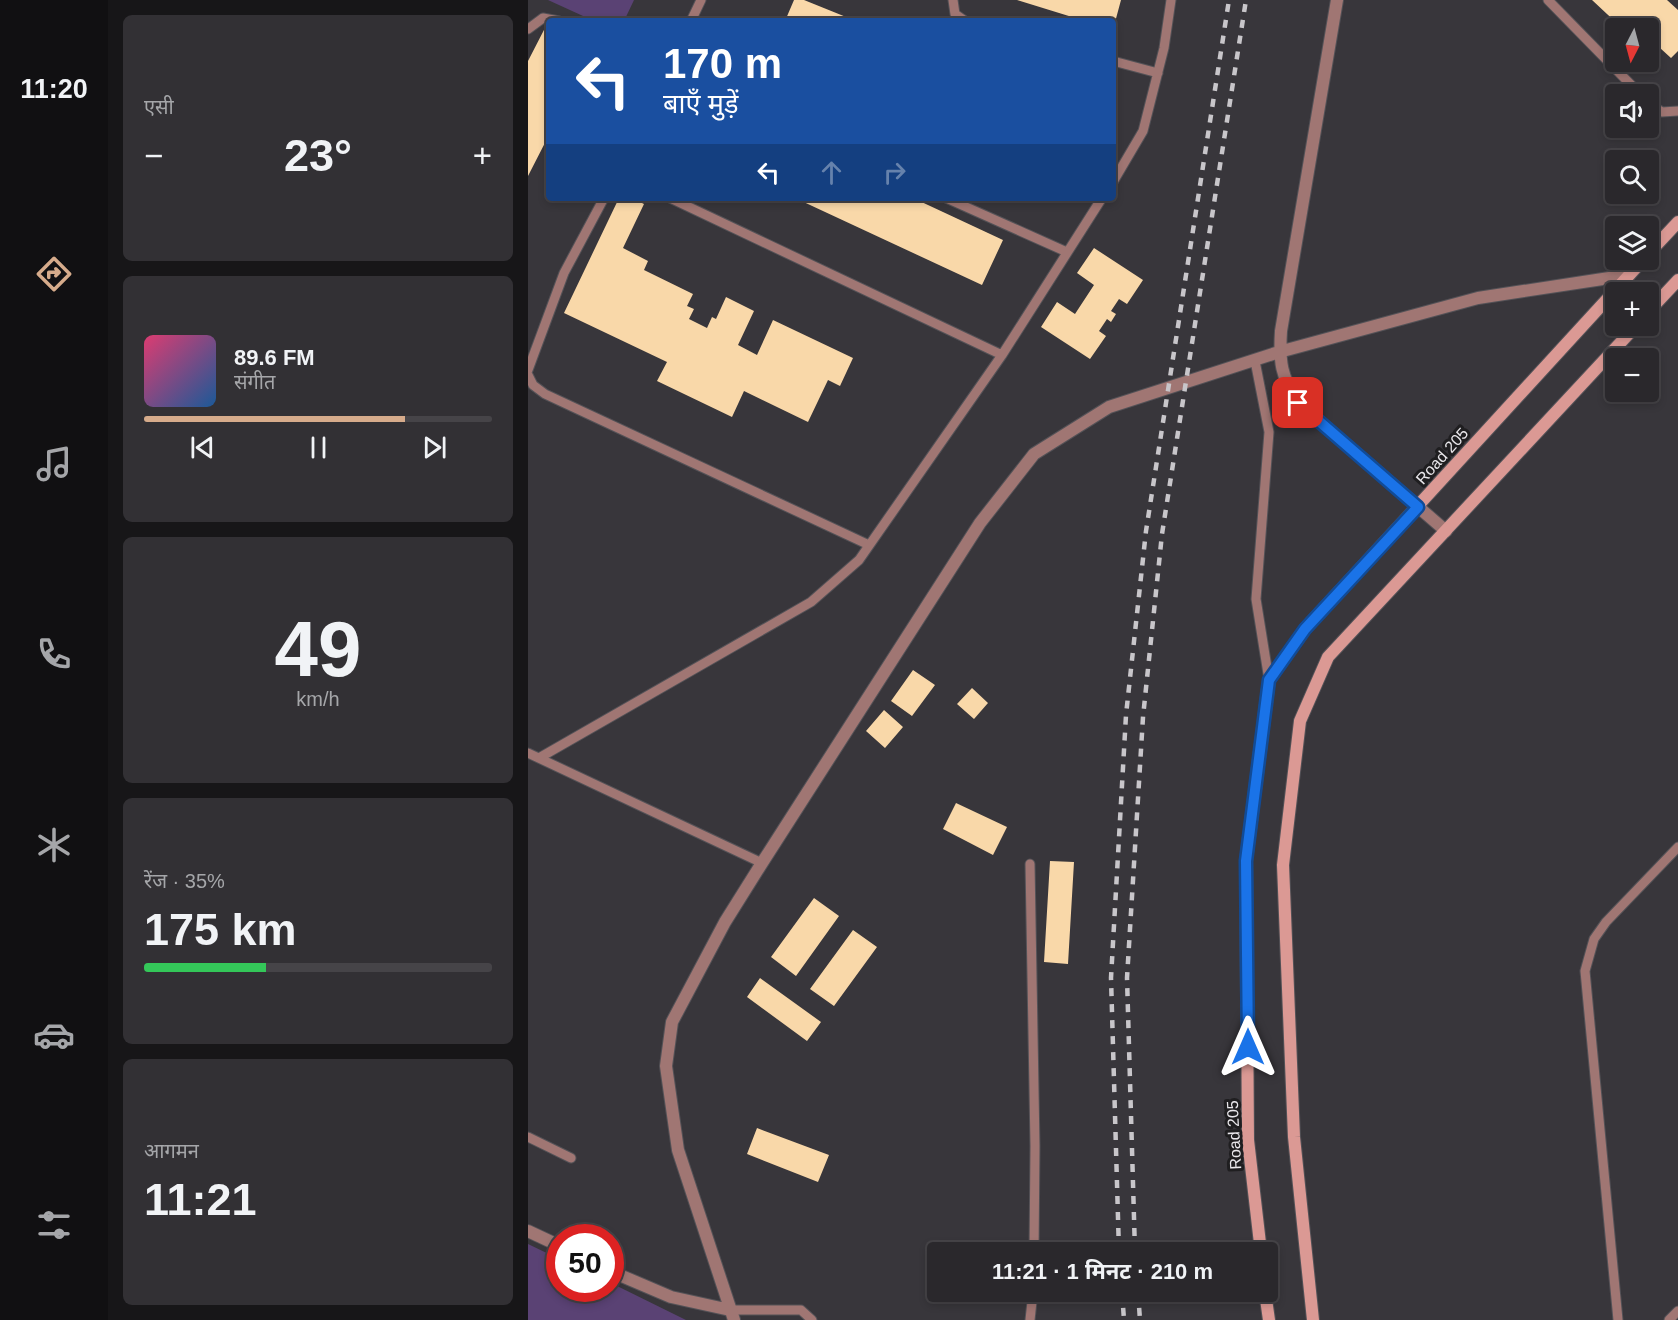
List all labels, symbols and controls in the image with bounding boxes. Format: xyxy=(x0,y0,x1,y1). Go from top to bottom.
north arrow xyxy=(1605,18,1659,72)
map controls xyxy=(1605,18,1659,402)
text: 170 m xyxy=(663,40,782,87)
icon: left xyxy=(564,42,642,120)
text: 11:20 xyxy=(20,74,88,104)
button: sound xyxy=(1605,84,1659,138)
text: बाएँ मुड़ें xyxy=(663,89,738,119)
text: एसी xyxy=(144,96,174,118)
text: 23° xyxy=(284,130,352,181)
text: − xyxy=(144,137,163,174)
text: + xyxy=(473,137,492,174)
button: search xyxy=(1605,150,1659,204)
icon: left xyxy=(752,156,785,189)
icon: ahead xyxy=(815,156,848,189)
icon: right xyxy=(878,156,911,189)
button: layers xyxy=(1605,216,1659,270)
icon: directions xyxy=(33,253,75,295)
button: + xyxy=(1605,282,1659,336)
text: 89.6 FM xyxy=(234,345,315,370)
button: − xyxy=(1605,348,1659,402)
text: संगीत xyxy=(234,371,275,393)
pin xyxy=(1272,377,1323,428)
icon: arrive xyxy=(1281,386,1314,419)
street label: Road 205 xyxy=(1412,424,1472,487)
icon: previous xyxy=(186,431,219,464)
icon: pause xyxy=(302,431,335,464)
icon: next xyxy=(418,431,451,464)
icon: music xyxy=(33,443,75,485)
text: 49 xyxy=(275,605,361,693)
icon: phone xyxy=(33,633,75,675)
text: km/h xyxy=(296,688,340,710)
icon: climate xyxy=(33,824,75,866)
text: रेंज · 35% xyxy=(144,870,225,892)
text: 175 km xyxy=(144,904,297,955)
icon: car xyxy=(33,1014,75,1056)
position arrow xyxy=(1216,1015,1280,1079)
street label: Road 205 xyxy=(1224,1100,1244,1170)
text: आगमन xyxy=(144,1140,199,1162)
text: 11:21 xyxy=(144,1174,257,1225)
icon: filters xyxy=(33,1204,75,1246)
speed limit sign: 50 xyxy=(546,1224,624,1302)
text: 11:21 · 1 मिनट · 210 m xyxy=(992,1259,1213,1284)

